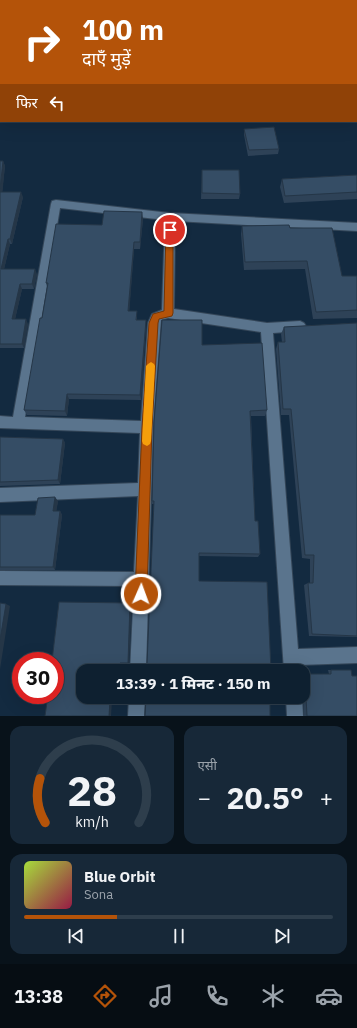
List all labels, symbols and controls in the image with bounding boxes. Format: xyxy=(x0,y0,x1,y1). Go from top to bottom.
text: 100 m xyxy=(82,11,164,48)
icon: right xyxy=(16,16,68,68)
text: दाएँ मुड़ें xyxy=(82,47,131,70)
icon: left xyxy=(46,92,68,114)
text: फिर xyxy=(16,93,38,112)
pin xyxy=(153,213,187,247)
icon: arrive xyxy=(159,219,181,241)
position arrow xyxy=(120,573,162,615)
speed limit sign: 30 xyxy=(12,652,64,704)
text: 13:39 · 1 मिनट · 150 m xyxy=(116,674,270,693)
text: एसी xyxy=(198,757,217,774)
text: 28 xyxy=(67,763,117,817)
text: 20.5° xyxy=(227,778,304,817)
text: − xyxy=(198,783,211,812)
text: + xyxy=(320,783,333,812)
text: km/h xyxy=(75,812,109,831)
text: Blue Orbit xyxy=(84,867,155,886)
text: Sona xyxy=(84,886,113,903)
icon: previous xyxy=(65,925,87,947)
icon: pause xyxy=(168,925,190,947)
icon: next xyxy=(271,925,293,947)
icon: directions xyxy=(91,982,119,1010)
icon: music xyxy=(147,982,175,1010)
icon: phone xyxy=(203,982,231,1010)
icon: climate xyxy=(259,982,287,1010)
icon: car xyxy=(315,982,343,1010)
text: 13:38 xyxy=(14,985,63,1008)

